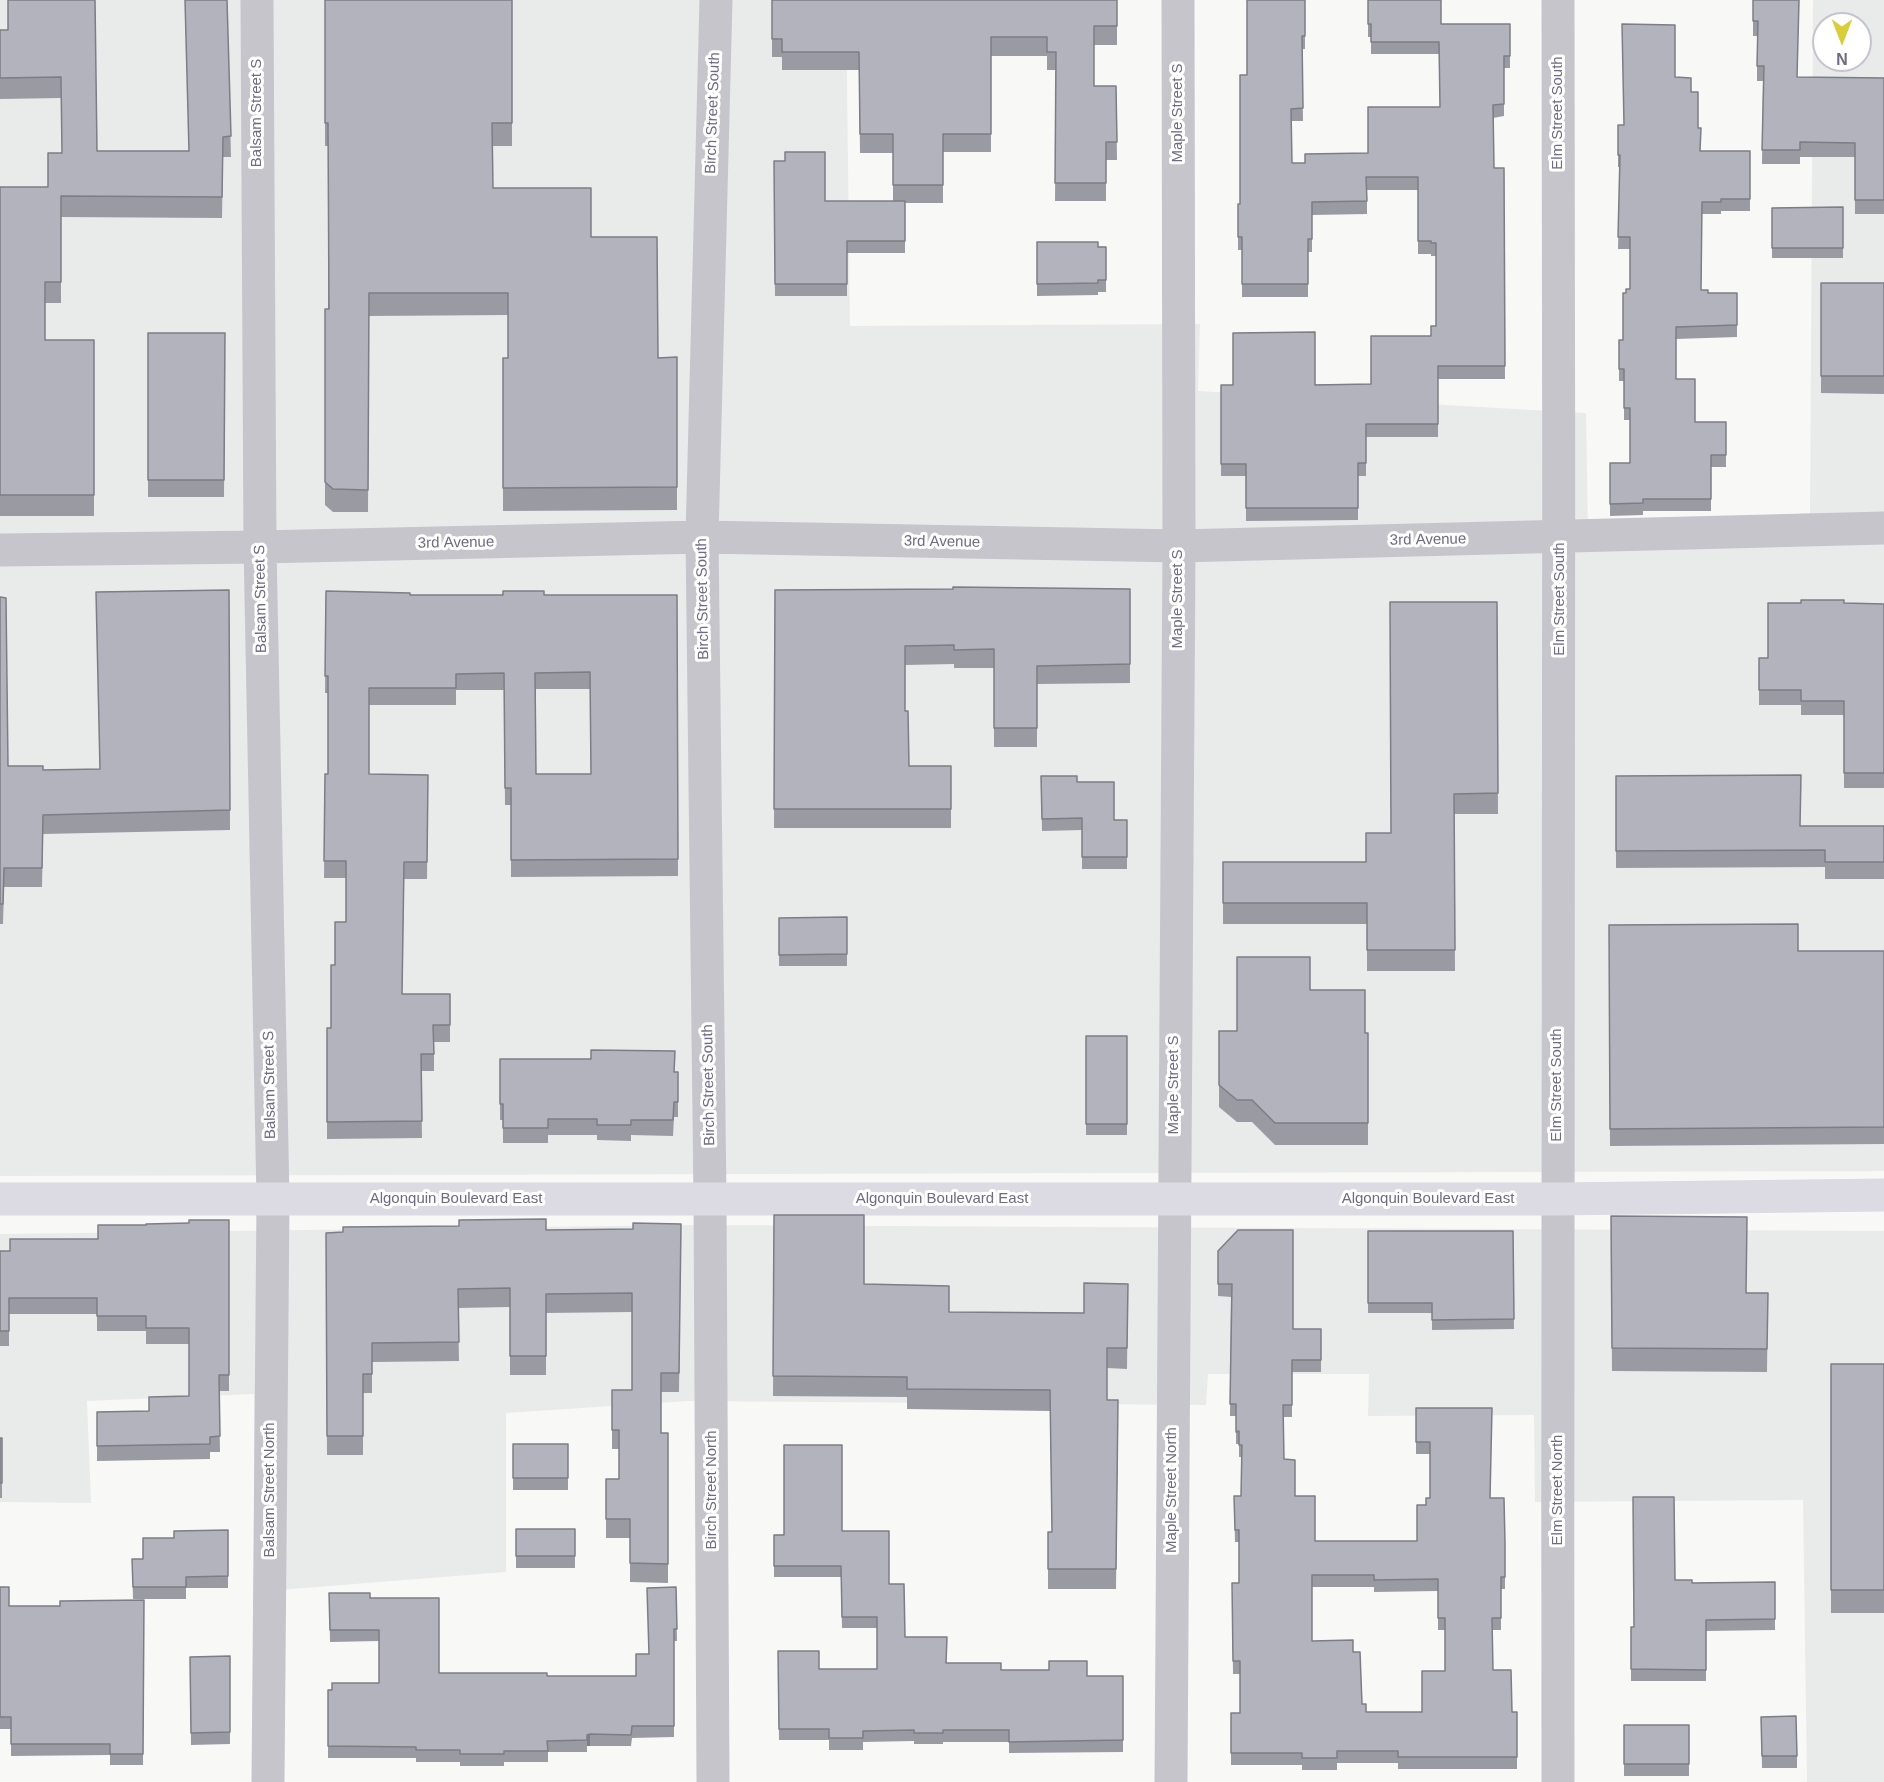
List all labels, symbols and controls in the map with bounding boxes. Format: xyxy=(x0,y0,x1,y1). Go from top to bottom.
north arrow xyxy=(1812,12,1872,72)
text: N xyxy=(1836,50,1848,67)
street label: Birch Street South xyxy=(702,52,724,174)
street label: Elm Street South xyxy=(1549,56,1567,170)
street label: Balsam Street S xyxy=(248,59,266,167)
street label: Maple Street S xyxy=(1169,63,1187,163)
street label: 3rd Avenue xyxy=(1390,530,1466,550)
street label: 3rd Avenue xyxy=(904,532,980,552)
street label: 3rd Avenue xyxy=(418,533,494,553)
street label: Birch Street South xyxy=(693,538,713,660)
street label: Elm Street South xyxy=(1551,542,1569,656)
street label: Balsam Street S xyxy=(251,545,271,653)
street label: Maple Street S xyxy=(1169,549,1187,649)
street label: Birch Street South xyxy=(699,1024,719,1146)
street label: Elm Street South xyxy=(1548,1028,1566,1142)
street label: Balsam Street S xyxy=(260,1031,280,1139)
street label: Maple Street S xyxy=(1165,1035,1183,1135)
street label: Algonquin Boulevard East xyxy=(370,1190,542,1208)
street label: Algonquin Boulevard East xyxy=(856,1190,1028,1208)
street label: Algonquin Boulevard East xyxy=(1342,1190,1514,1208)
street label: Balsam Street North xyxy=(261,1422,279,1558)
street label: Maple Street North xyxy=(1163,1427,1181,1553)
street label: Birch Street North xyxy=(703,1430,721,1550)
street label: Elm Street North xyxy=(1549,1435,1567,1545)

